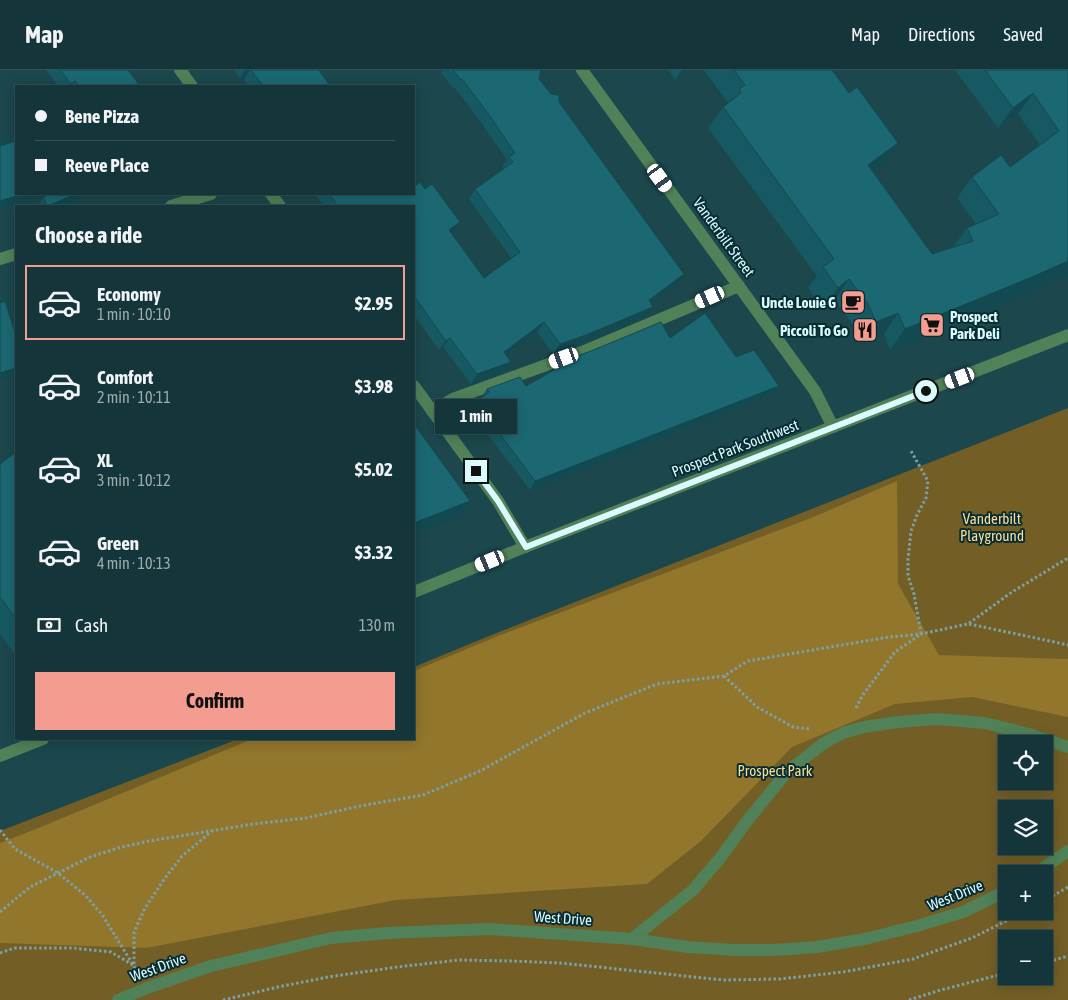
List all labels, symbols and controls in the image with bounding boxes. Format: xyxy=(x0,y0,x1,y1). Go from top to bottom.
text: Map xyxy=(25,21,64,48)
text: Map xyxy=(851,24,880,45)
text: Directions xyxy=(908,24,975,45)
text: Saved xyxy=(1003,24,1043,45)
text: Bene Pizza xyxy=(65,105,139,127)
text: Reeve Place xyxy=(65,154,149,176)
car xyxy=(645,161,674,195)
street label: Vanderbilt Street xyxy=(690,194,758,280)
text: Choose a ride xyxy=(35,222,142,248)
icon: car xyxy=(37,280,82,325)
text: Economy xyxy=(97,283,161,305)
car xyxy=(693,284,726,310)
cafe icon: Uncle Louie G xyxy=(840,289,866,315)
text: $2.95 xyxy=(355,292,393,314)
place label: Uncle Louie G xyxy=(761,294,836,311)
text: 1 min · 10:10 xyxy=(97,305,171,323)
place label: Prospect Park Deli xyxy=(950,308,1000,342)
supermarket icon: Prospect Park Deli xyxy=(919,312,945,338)
restaurant icon: Piccoli To Go xyxy=(852,317,878,343)
place label: Piccoli To Go xyxy=(780,322,848,339)
car xyxy=(547,346,580,370)
icon: car xyxy=(37,363,82,408)
text: Comfort xyxy=(97,366,153,388)
car xyxy=(943,366,976,390)
text: $3.98 xyxy=(355,375,393,397)
route start xyxy=(915,380,937,402)
text: 2 min · 10:11 xyxy=(97,388,171,406)
callout: 1 min xyxy=(435,398,517,434)
text: 1 min xyxy=(460,407,492,425)
street label: Prospect Park Southwest xyxy=(669,416,801,480)
icon: car xyxy=(37,446,82,491)
text: XL xyxy=(97,449,113,471)
text: $5.02 xyxy=(355,458,393,480)
route end xyxy=(465,460,487,482)
text: 3 min · 10:12 xyxy=(97,471,171,489)
park label: Vanderbilt Playground xyxy=(960,510,1024,544)
icon: car xyxy=(37,529,82,574)
text: Green xyxy=(97,532,139,554)
text: $3.32 xyxy=(355,541,393,563)
car xyxy=(473,548,506,574)
text: 4 min · 10:13 xyxy=(97,554,171,572)
icon: cash xyxy=(35,611,63,639)
text: Cash xyxy=(75,614,108,636)
text: 130 m xyxy=(359,616,395,634)
button: Confirm xyxy=(35,672,395,730)
map controls xyxy=(998,735,1053,985)
button: locate xyxy=(998,735,1053,790)
park label: Prospect Park xyxy=(738,762,813,779)
button: layers xyxy=(998,800,1053,855)
button: + xyxy=(998,865,1053,920)
street label: West Drive xyxy=(925,876,985,914)
street label: West Drive xyxy=(533,907,593,929)
button: − xyxy=(998,930,1053,985)
street label: West Drive xyxy=(128,949,188,985)

